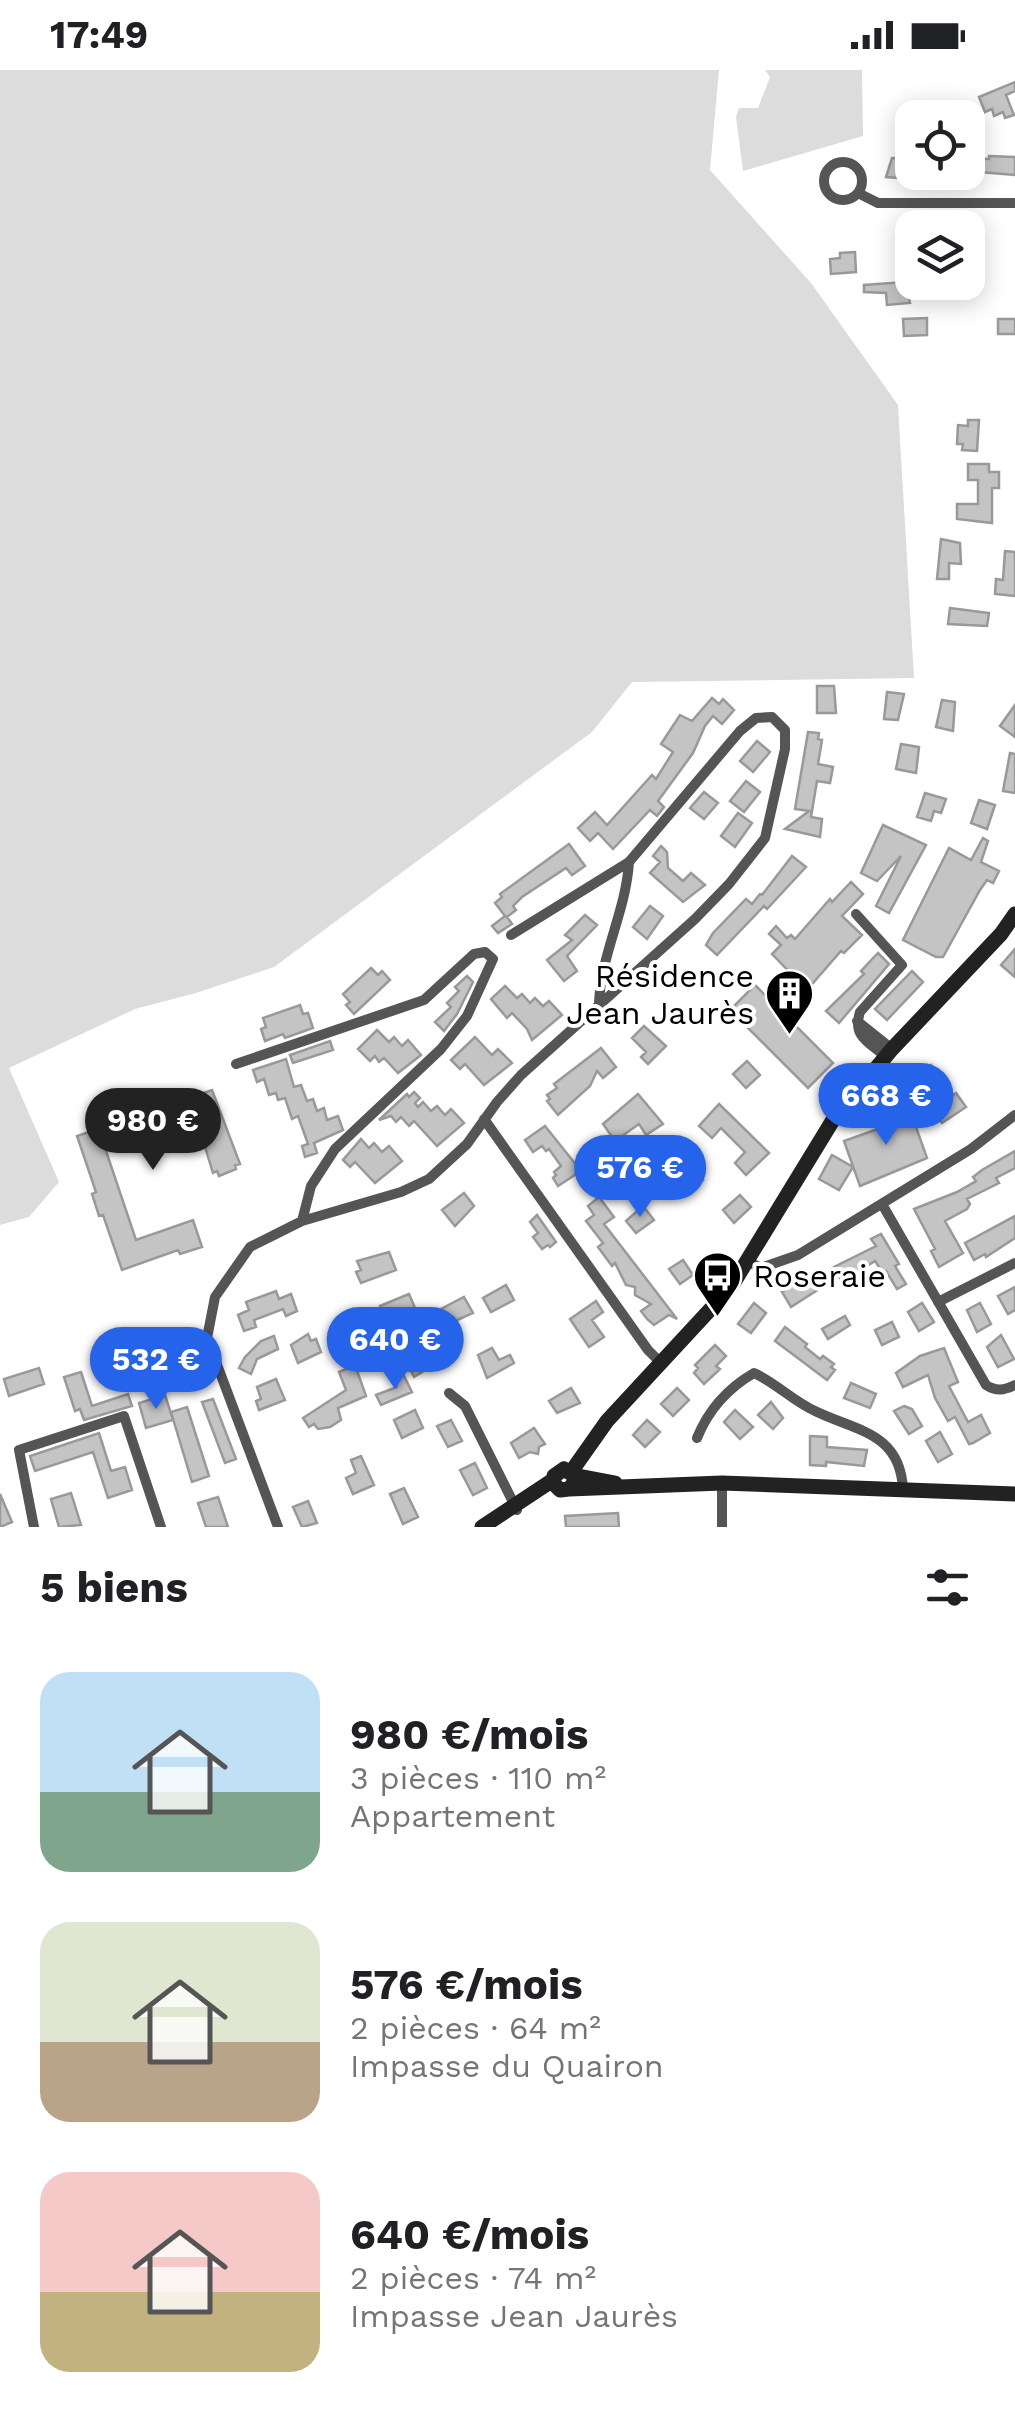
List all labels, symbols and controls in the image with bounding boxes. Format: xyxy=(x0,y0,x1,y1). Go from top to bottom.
text: 17:49 xyxy=(50,13,148,57)
map controls xyxy=(895,100,985,300)
button: locate xyxy=(895,100,985,190)
button: layers xyxy=(895,210,985,300)
place label: Résidence Jean Jaurès xyxy=(566,957,754,1032)
building icon: Résidence Jean Jaurès xyxy=(763,968,815,1036)
pin: 668 € xyxy=(816,1063,956,1148)
text: 668 € xyxy=(840,1076,932,1114)
pin: 980 € xyxy=(83,1088,223,1173)
text: 980 € xyxy=(107,1101,199,1139)
pin: 576 € xyxy=(570,1135,710,1220)
text: 576 € xyxy=(596,1148,684,1186)
bus stop icon: Roseraie xyxy=(692,1250,744,1318)
place label: Roseraie xyxy=(753,1257,886,1295)
pin: 640 € xyxy=(325,1307,465,1392)
text: 640 € xyxy=(349,1320,441,1358)
pin: 532 € xyxy=(86,1327,226,1412)
text: 532 € xyxy=(112,1340,200,1378)
icon: filters xyxy=(920,1560,975,1615)
text: 5 biens xyxy=(40,1563,188,1612)
text: 980 €/mois xyxy=(350,1710,588,1759)
icon: home xyxy=(120,1712,240,1832)
text: 3 pièces · 110 m² xyxy=(350,1759,606,1797)
text: Appartement xyxy=(350,1797,555,1835)
text: 576 €/mois xyxy=(350,1960,583,2009)
icon: home xyxy=(120,1962,240,2082)
text: 2 pièces · 64 m² xyxy=(350,2009,601,2047)
text: Impasse du Quairon xyxy=(350,2047,664,2085)
text: 640 €/mois xyxy=(350,2210,589,2259)
icon: home xyxy=(120,2212,240,2332)
text: 2 pièces · 74 m² xyxy=(350,2259,596,2297)
text: Impasse Jean Jaurès xyxy=(350,2297,678,2335)

